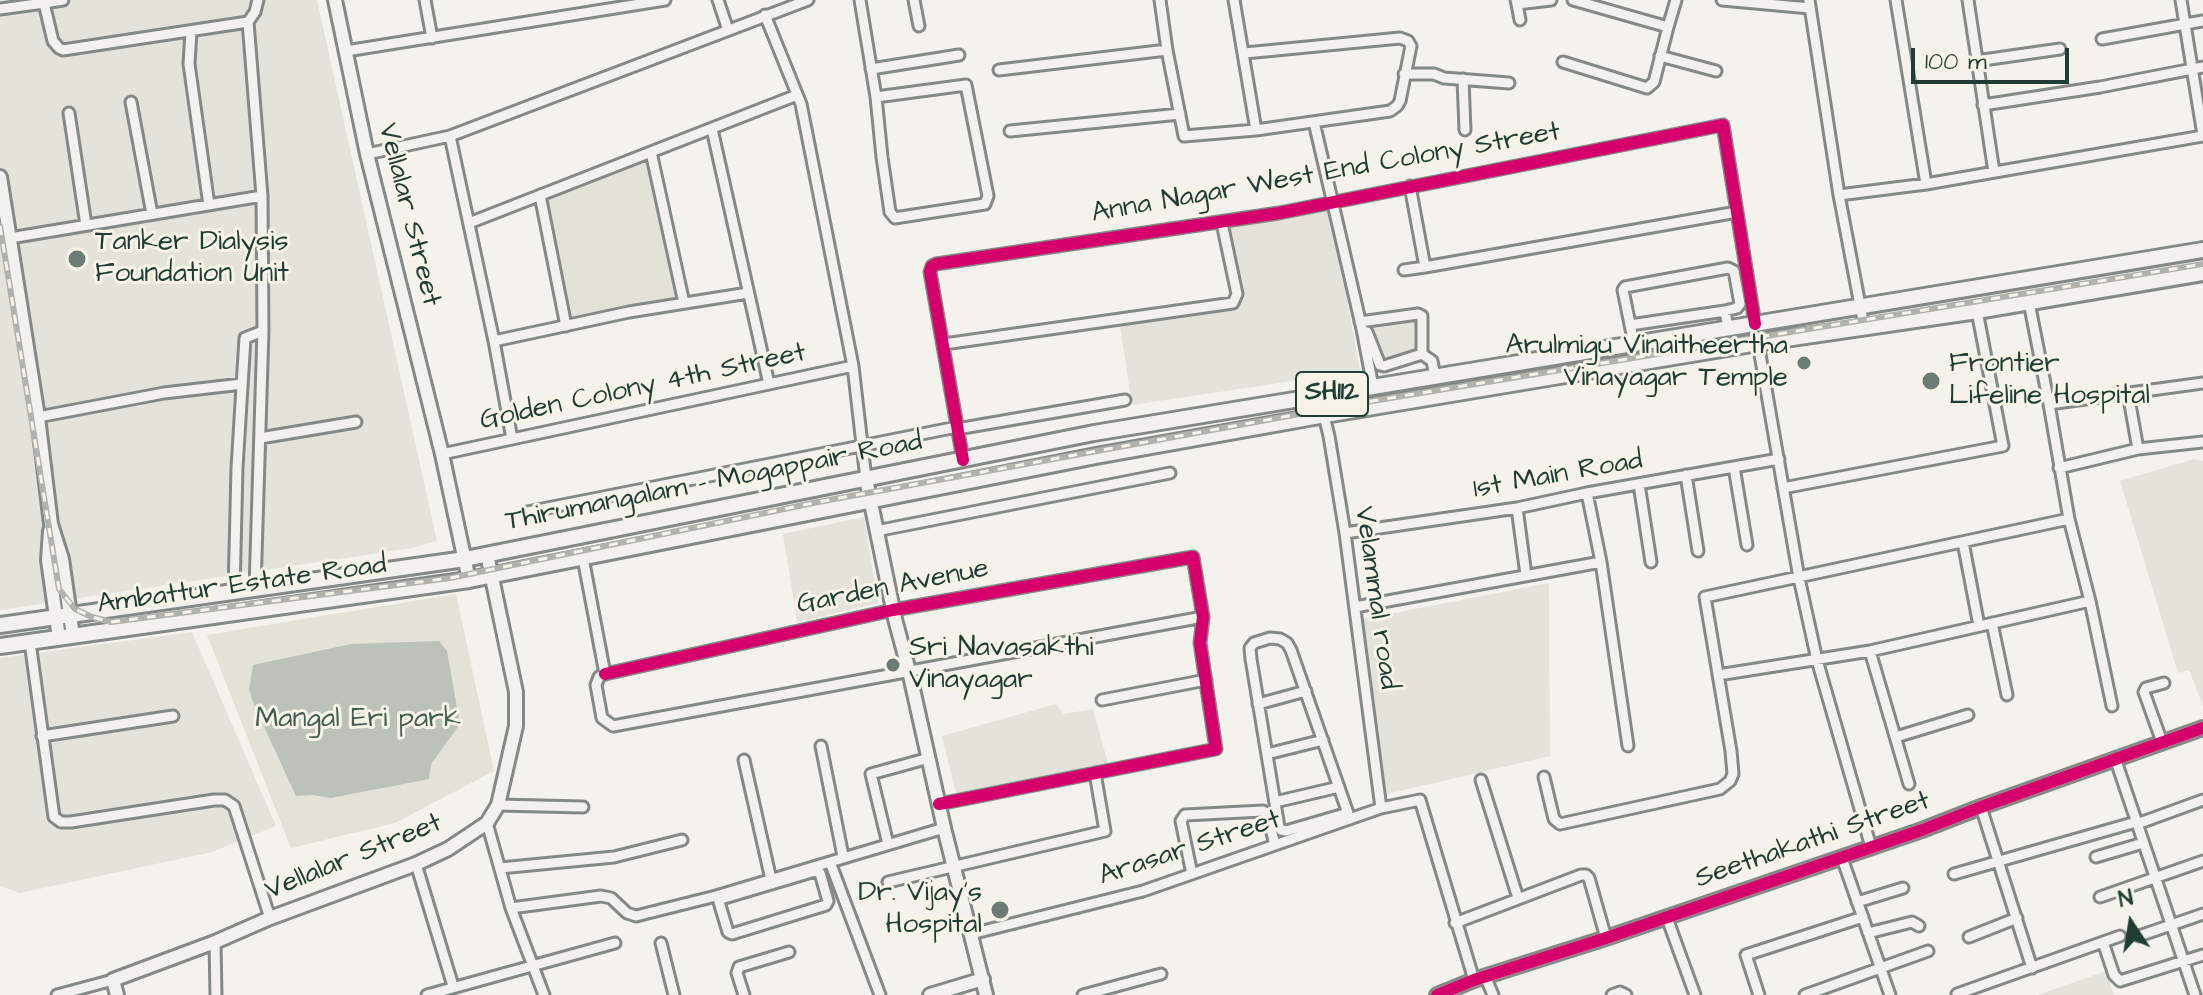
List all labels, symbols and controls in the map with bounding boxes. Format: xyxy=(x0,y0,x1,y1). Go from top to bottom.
scale bar xyxy=(1915,32,2073,82)
text: 100 m xyxy=(1925,45,1987,79)
street label: Anna Nagar West End Colony Street xyxy=(1089,116,1563,232)
street label: Vellalar Street xyxy=(369,120,447,310)
place label: Tanker Dialysis Foundation Unit xyxy=(95,226,289,292)
marker: Tanker Dialysis Foundation Unit xyxy=(66,248,88,270)
place label: Arulmigu Vinaitheertha Vinayagar Temple xyxy=(1505,330,1788,396)
street label: Golden Colony 4th Street xyxy=(477,337,809,439)
place label: Frontier Lifeline Hospital xyxy=(1949,348,2150,414)
marker: Arulmigu Vinaitheertha Vinayagar Temple xyxy=(1795,354,1813,372)
marker: Frontier Lifeline Hospital xyxy=(1920,370,1942,392)
road number: SH112 xyxy=(1296,372,1368,416)
street label: Thirumangalam – Mogappair Road xyxy=(503,426,925,540)
street label: 1st Main Road xyxy=(1471,445,1645,507)
street label: Velammal road xyxy=(1346,504,1404,692)
street label: Ambattur Estate Road xyxy=(95,549,389,623)
street label: Garden Avenue xyxy=(794,553,992,623)
place label: Sri Navasakthi Vinayagar xyxy=(909,632,1093,698)
marker: Sri Navasakthi Vinayagar xyxy=(884,656,902,674)
park label: Mangal Eri park xyxy=(255,703,461,737)
street label: Seethakathi Street xyxy=(1691,785,1935,897)
street label: Arasar Street xyxy=(1095,804,1285,894)
street label: Vellalar Street xyxy=(261,807,447,909)
place label: Dr. Vijay's Hospital xyxy=(858,877,982,943)
text: N xyxy=(2116,882,2136,916)
north arrow xyxy=(2091,883,2171,963)
marker: Dr. Vijay's Hospital xyxy=(989,899,1011,921)

